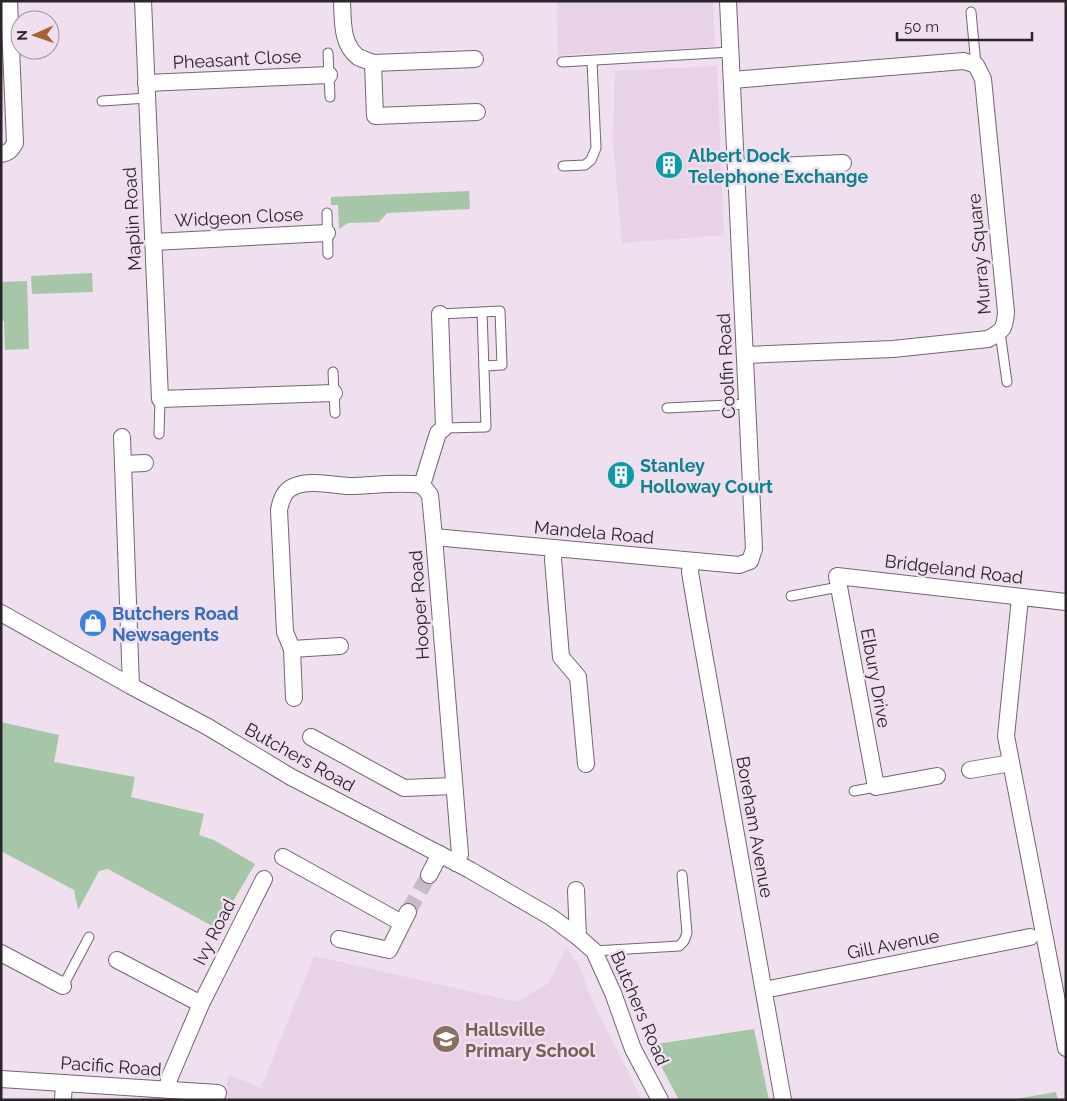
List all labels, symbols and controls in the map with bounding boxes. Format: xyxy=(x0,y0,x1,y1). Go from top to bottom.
north arrow xyxy=(10,10,60,60)
scale bar xyxy=(897,10,1032,42)
text: 50 m xyxy=(904,18,939,36)
text: N xyxy=(14,30,30,41)
street label: Pheasant Close xyxy=(172,45,302,73)
place label: Albert Dock Telephone Exchange xyxy=(688,145,868,187)
building icon: Albert Dock Telephone Exchange xyxy=(654,150,684,180)
street label: Maplin Road xyxy=(119,167,145,271)
street label: Murray Square xyxy=(963,192,995,315)
street label: Widgeon Close xyxy=(174,203,304,231)
street label: Coolfin Road xyxy=(713,313,739,419)
place label: Stanley Holloway Court xyxy=(640,455,773,497)
building icon: Stanley Holloway Court xyxy=(606,460,636,490)
street label: Mandela Road xyxy=(533,516,655,548)
street label: Hooper Road xyxy=(405,549,433,661)
street label: Bridgeland Road xyxy=(884,550,1024,588)
place label: Butchers Road Newsagents xyxy=(112,603,239,645)
shop icon: Butchers Road Newsagents xyxy=(78,608,108,638)
street label: Elbury Drive xyxy=(857,627,895,730)
street label: Butchers Road xyxy=(241,718,359,796)
street label: Boreham Avenue xyxy=(732,755,778,900)
street label: Ivy Road xyxy=(189,896,239,968)
street label: Gill Avenue xyxy=(845,925,941,963)
street label: Butchers Road xyxy=(606,948,674,1068)
place label: Hallsville Primary School xyxy=(465,1019,595,1061)
school or university icon: Hallsville Primary School xyxy=(431,1024,461,1054)
street label: Pacific Road xyxy=(60,1052,162,1080)

